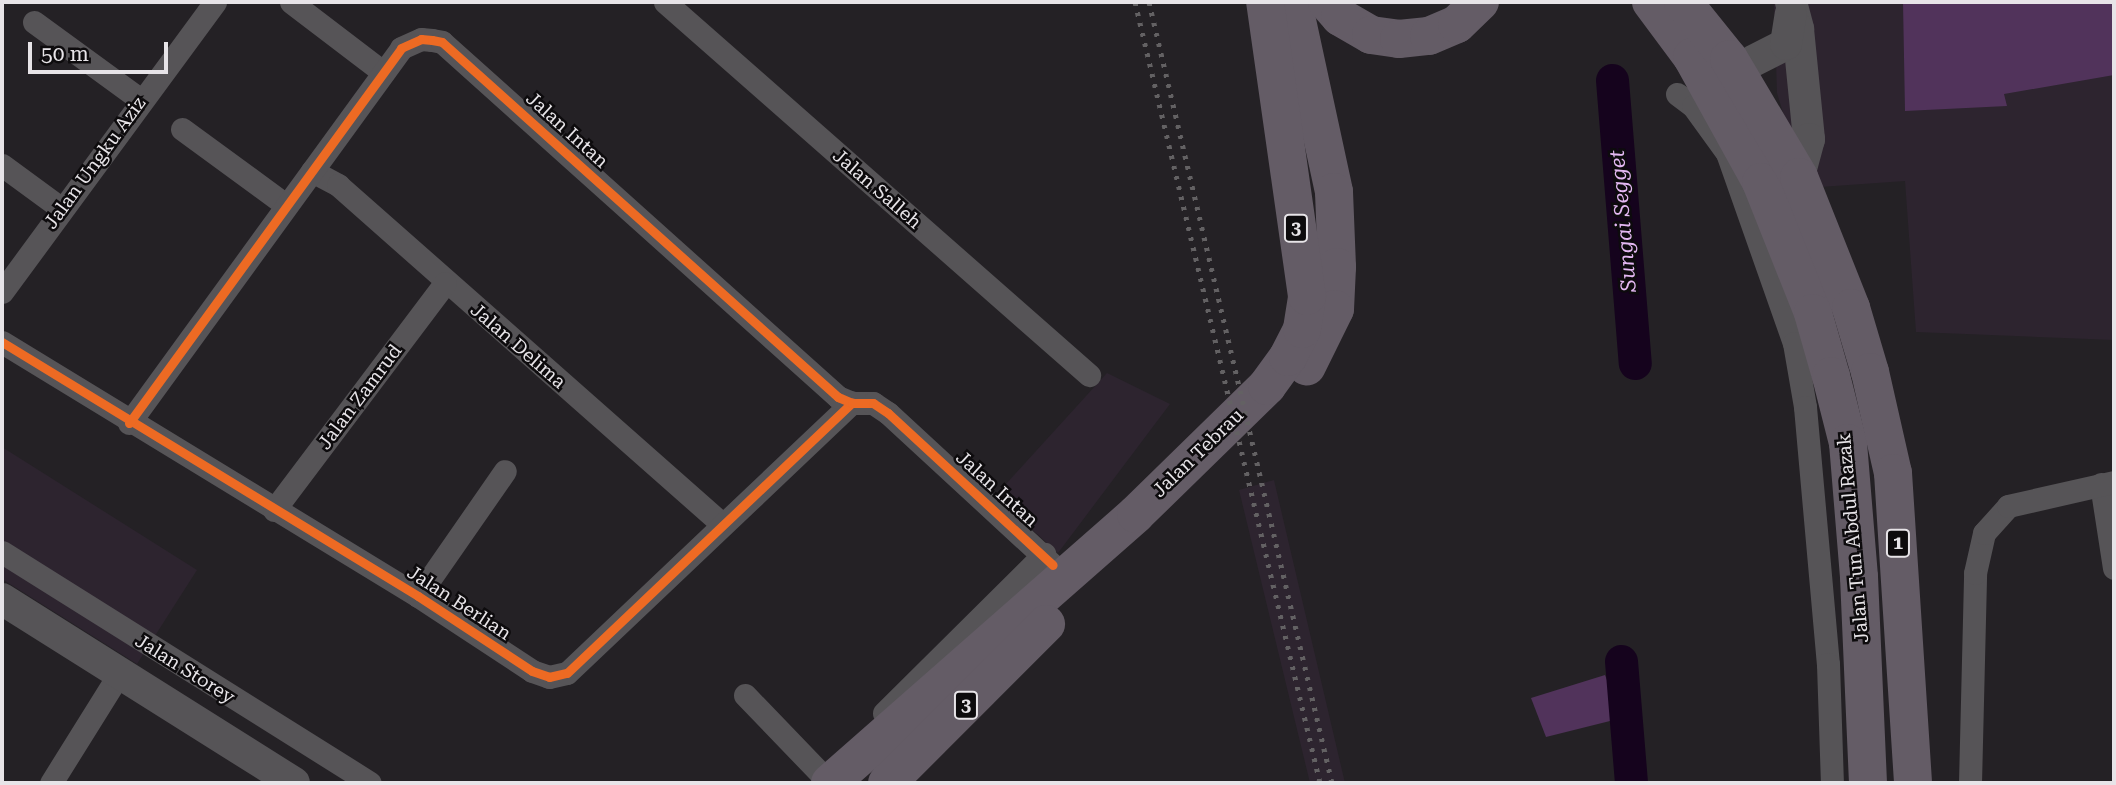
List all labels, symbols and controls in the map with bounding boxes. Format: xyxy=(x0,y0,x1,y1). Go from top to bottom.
scale bar xyxy=(32,28,172,72)
text: 50 m xyxy=(41,42,89,66)
street label: Jalan Intan xyxy=(521,87,613,173)
street label: Jalan Ungku Aziz xyxy=(39,93,151,233)
street label: Jalan Salleh xyxy=(828,144,926,234)
water label: Sungai Segget xyxy=(1604,149,1642,293)
road number: 3 xyxy=(1284,213,1308,242)
street label: Jalan Delima xyxy=(466,299,570,393)
street label: Jalan Zamrud xyxy=(313,340,407,454)
street label: Jalan Tebrau xyxy=(1148,404,1248,502)
street label: Jalan Tun Abdul Razak xyxy=(1832,432,1874,644)
street label: Jalan Intan xyxy=(951,446,1043,532)
road number: 1 xyxy=(1886,528,1910,558)
street label: Jalan Berlian xyxy=(403,561,515,645)
street label: Jalan Storey xyxy=(131,629,239,709)
road number: 3 xyxy=(954,690,978,720)

